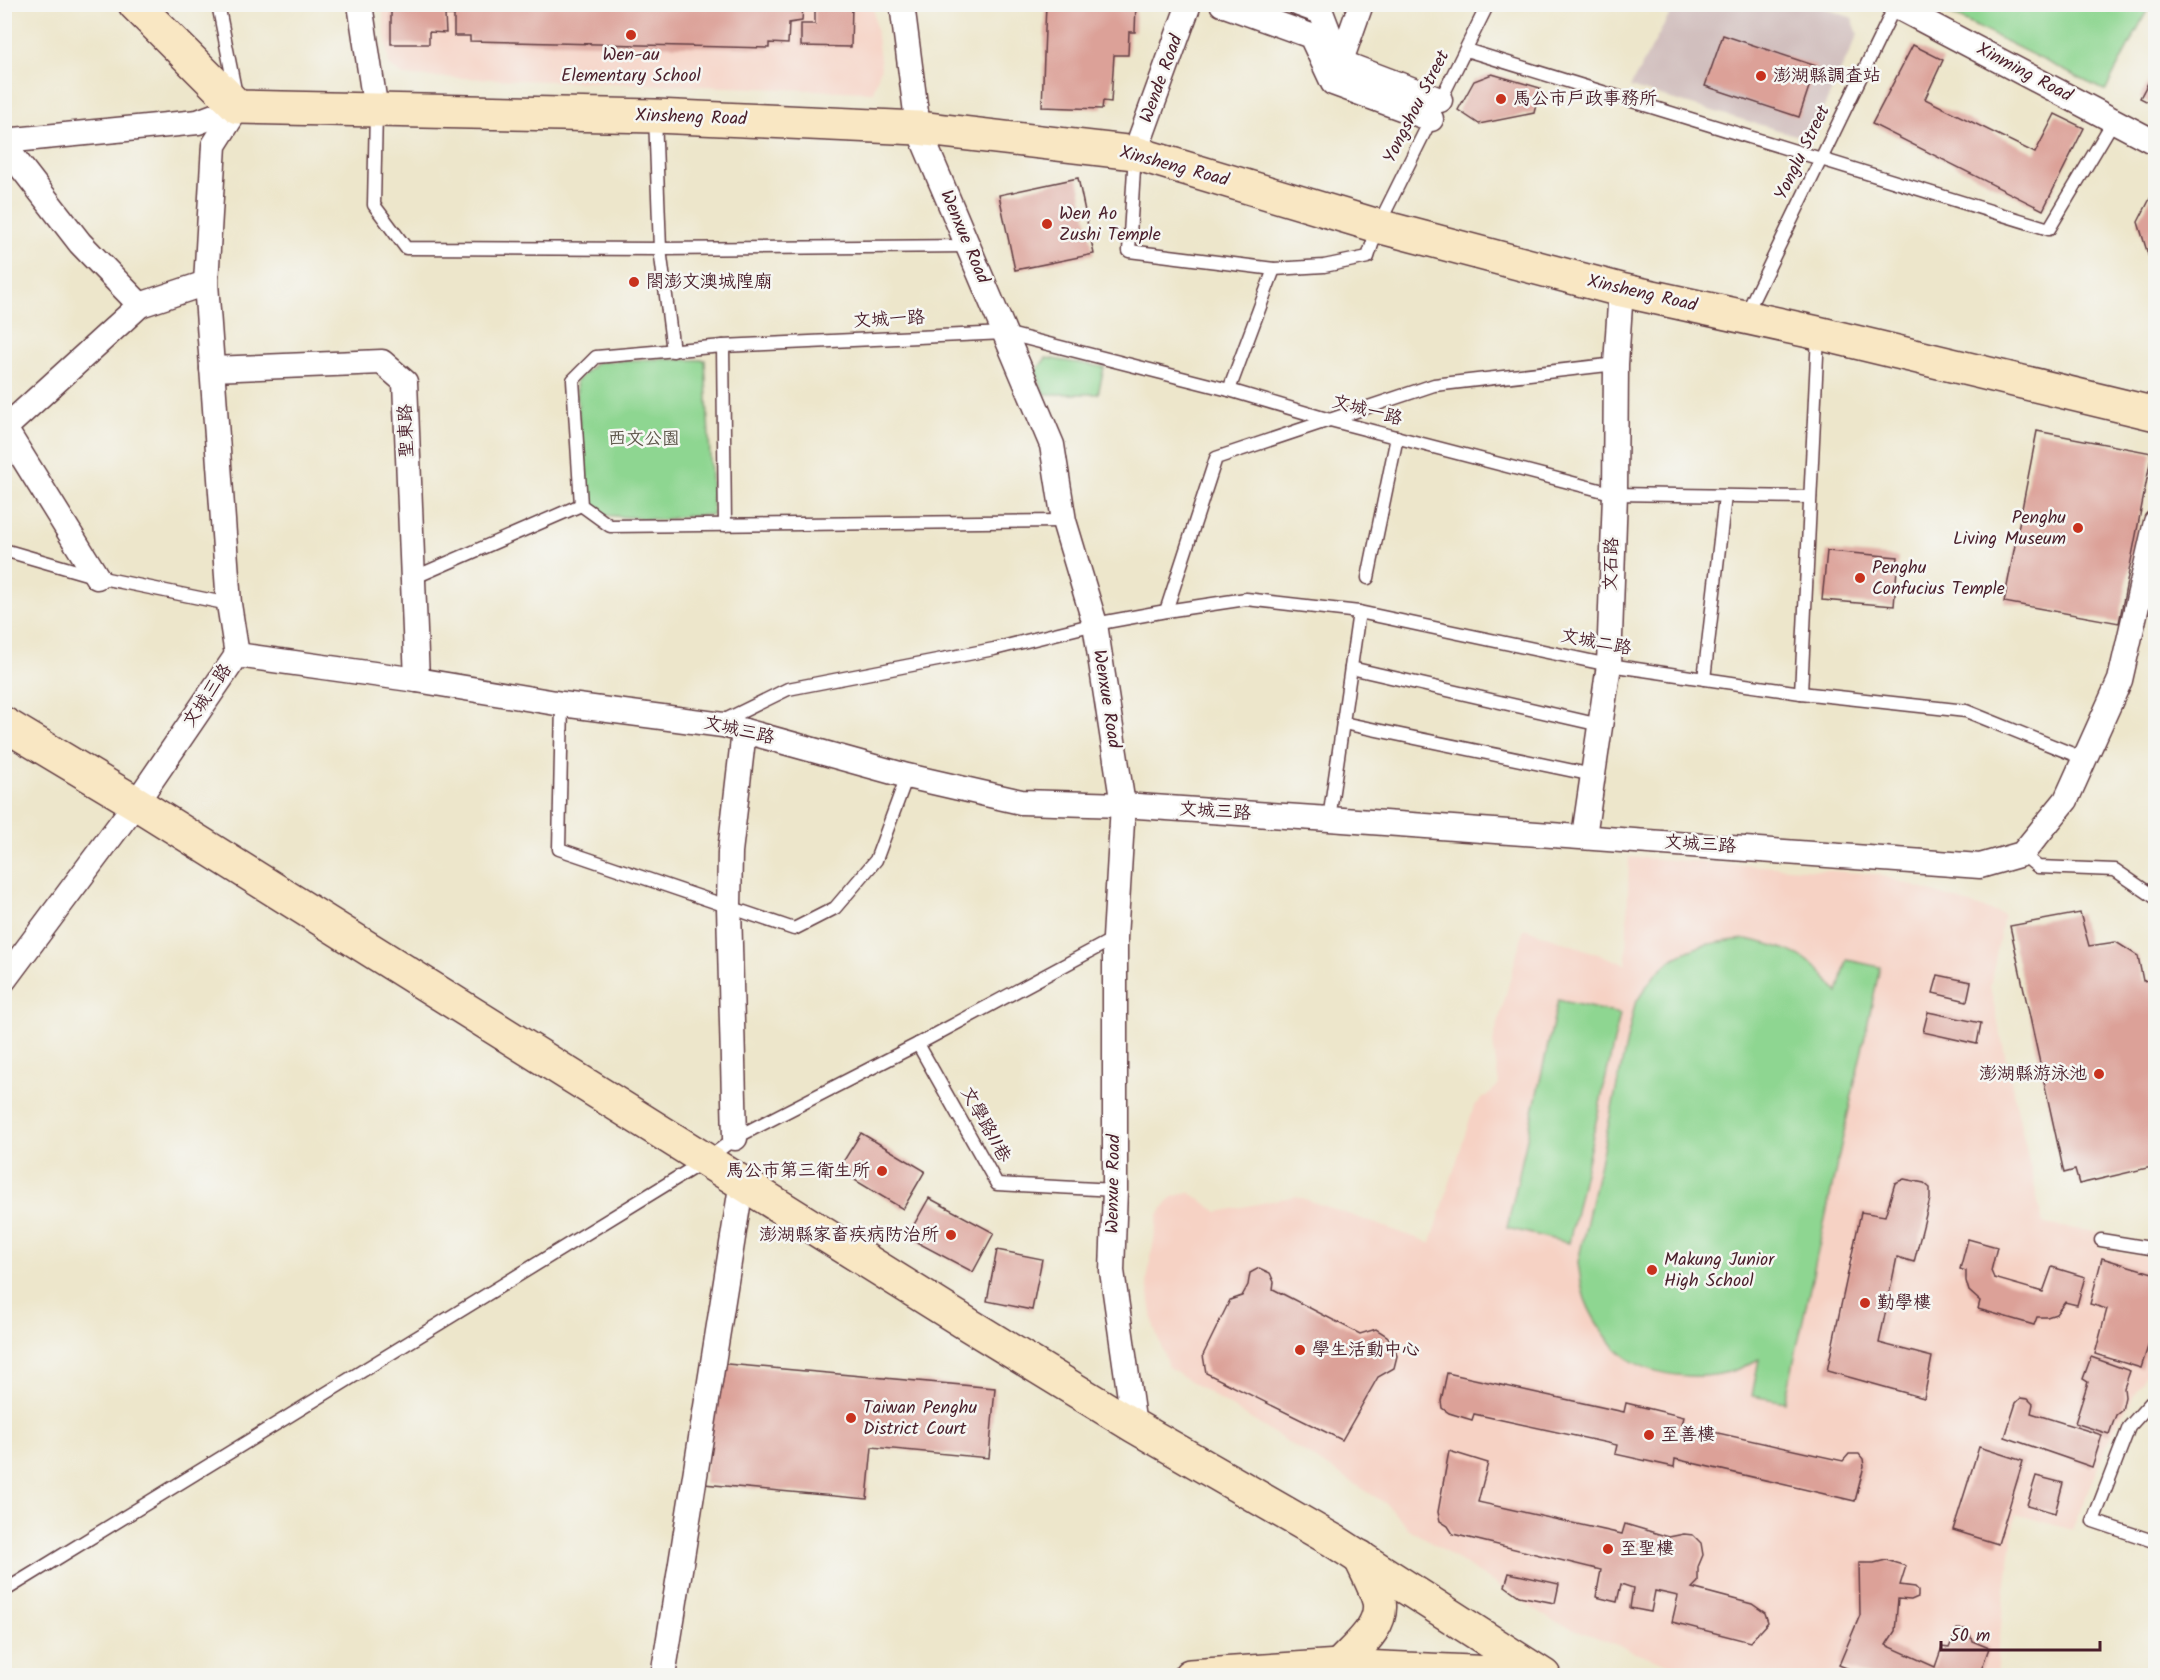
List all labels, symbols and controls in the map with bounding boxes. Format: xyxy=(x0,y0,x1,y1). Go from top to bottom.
marker: Wen-au Elementary School xyxy=(624,28,638,42)
street label: Wende Road xyxy=(1133,30,1192,127)
street label: Xinming Road xyxy=(1971,36,2078,111)
place label: Wen-au Elementary School xyxy=(561,41,702,91)
street label: Yongshou Street xyxy=(1376,44,1458,169)
place label: 澎湖縣調查站 xyxy=(1773,62,1881,91)
marker: 澎湖縣調查站 xyxy=(1754,69,1768,83)
place label: 馬公市戶政事務所 xyxy=(1513,85,1657,114)
marker: 馬公市戶政事務所 xyxy=(1494,92,1508,106)
street label: Yonglu Street xyxy=(1767,100,1839,205)
street label: Xinsheng Road xyxy=(635,102,748,134)
street label: Xinsheng Road xyxy=(1116,139,1233,196)
street label: Wenxue Road xyxy=(931,186,997,289)
place label: Wen Ao Zushi Temple xyxy=(1059,200,1161,250)
marker: Wen Ao Zushi Temple xyxy=(1040,217,1054,231)
street label: Xinsheng Road xyxy=(1584,267,1701,321)
place label: 閤澎文澳城隍廟 xyxy=(646,268,772,297)
marker: 閤澎文澳城隍廟 xyxy=(627,275,641,289)
street label: 文城一路 xyxy=(852,304,926,336)
street label: 文城一路 xyxy=(1328,388,1406,434)
street label: 聖東路 xyxy=(392,404,422,458)
park label: 西文公園 xyxy=(608,425,680,454)
place label: Penghu Living Museum xyxy=(1953,504,2066,554)
marker: Penghu Living Museum xyxy=(2071,521,2085,535)
street label: 文石路 xyxy=(1597,537,1627,591)
place label: Penghu Confucius Temple xyxy=(1872,554,2005,604)
marker: Penghu Confucius Temple xyxy=(1853,571,1867,585)
street label: 文城二路 xyxy=(1558,622,1634,664)
street label: Wenxue Road xyxy=(1084,648,1128,751)
street label: 文城三路 xyxy=(176,658,240,734)
street label: 文城三路 xyxy=(701,709,777,753)
street label: 文城三路 xyxy=(1178,795,1252,829)
street label: 文城三路 xyxy=(1663,828,1737,862)
place label: 澎湖縣游泳池 xyxy=(1979,1060,2087,1089)
marker: 澎湖縣游泳池 xyxy=(2092,1067,2106,1081)
street label: 文學路11巷 xyxy=(952,1082,1018,1168)
street label: Wenxue Road xyxy=(1099,1133,1129,1234)
place label: 馬公市第三衛生所 xyxy=(726,1157,870,1186)
marker: 馬公市第三衛生所 xyxy=(875,1164,889,1178)
place label: 澎湖縣家畜疾病防治所 xyxy=(759,1221,939,1250)
marker: 澎湖縣家畜疾病防治所 xyxy=(944,1228,958,1242)
place label: Makung Junior High School xyxy=(1664,1246,1775,1296)
marker: Makung Junior High School xyxy=(1645,1263,1659,1277)
place label: 勤學樓 xyxy=(1877,1289,1931,1318)
marker: 勤學樓 xyxy=(1858,1296,1872,1310)
place label: 學生活動中心 xyxy=(1312,1336,1420,1365)
marker: 學生活動中心 xyxy=(1293,1343,1307,1357)
place label: Taiwan Penghu District Court xyxy=(863,1394,977,1444)
marker: Taiwan Penghu District Court xyxy=(844,1411,858,1425)
place label: 至善樓 xyxy=(1661,1421,1715,1450)
marker: 至善樓 xyxy=(1642,1428,1656,1442)
place label: 至聖樓 xyxy=(1620,1535,1674,1564)
marker: 至聖樓 xyxy=(1601,1542,1615,1556)
scale bar xyxy=(1941,1614,2100,1652)
text: 50 m xyxy=(1950,1622,1990,1651)

